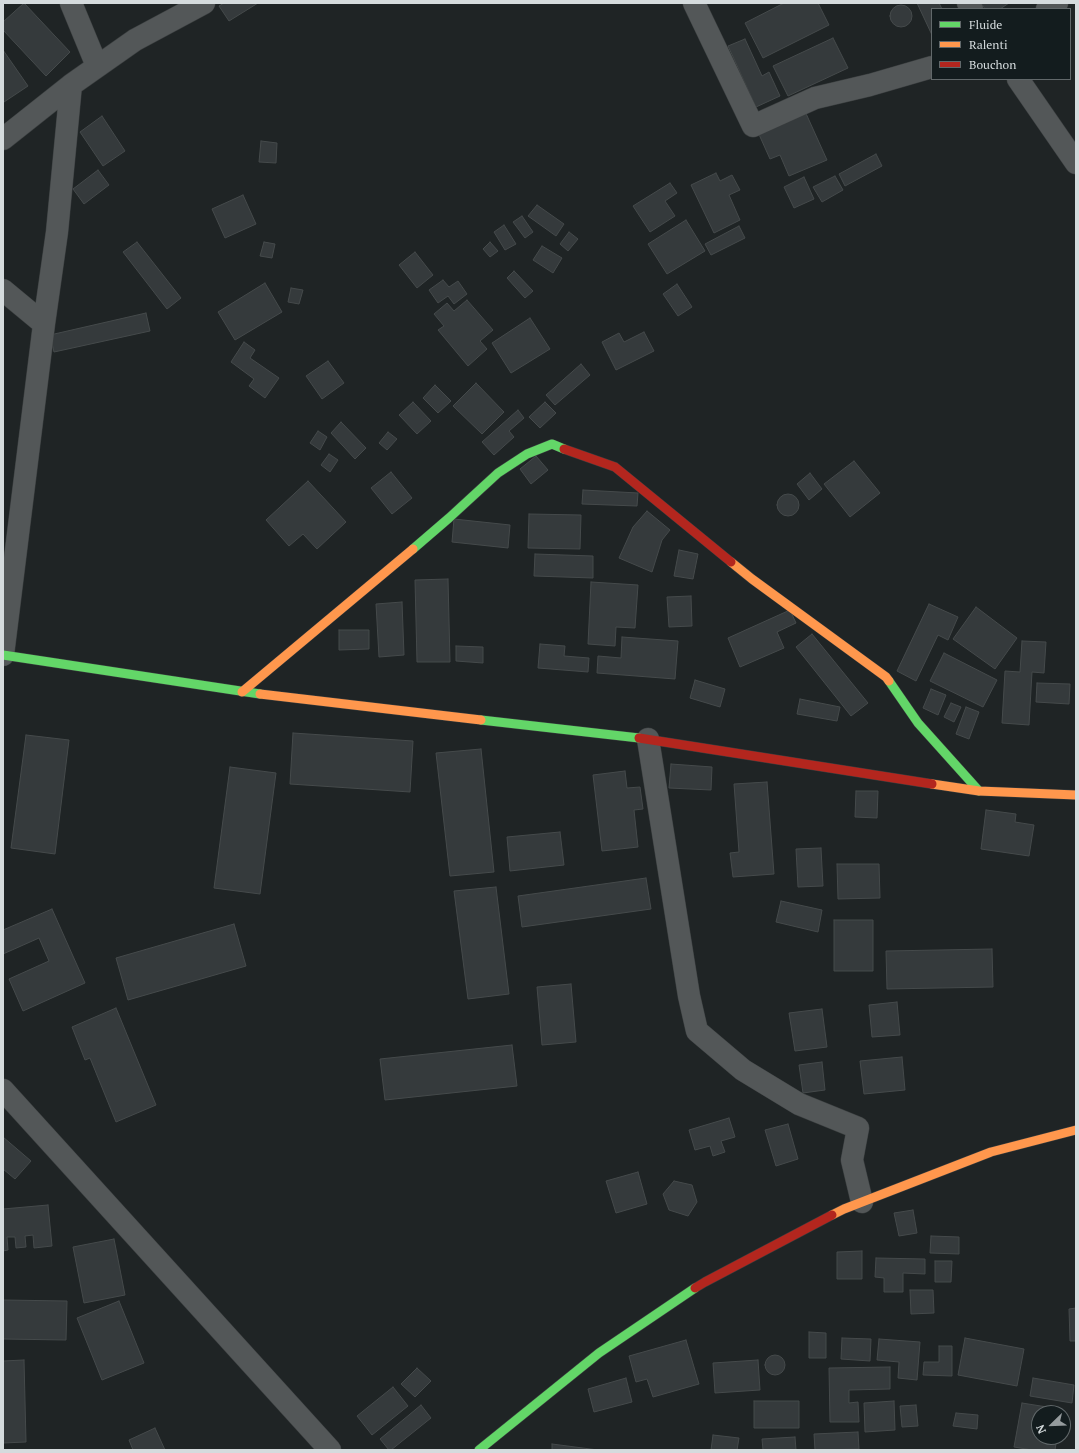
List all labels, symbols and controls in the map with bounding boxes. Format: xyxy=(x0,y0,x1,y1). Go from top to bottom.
legend xyxy=(931,8,1071,80)
text: Fluide xyxy=(969,17,1002,32)
text: Ralenti xyxy=(969,37,1008,52)
text: Bouchon xyxy=(969,57,1016,72)
north arrow xyxy=(1031,1405,1071,1445)
text: N xyxy=(1033,1423,1049,1436)

